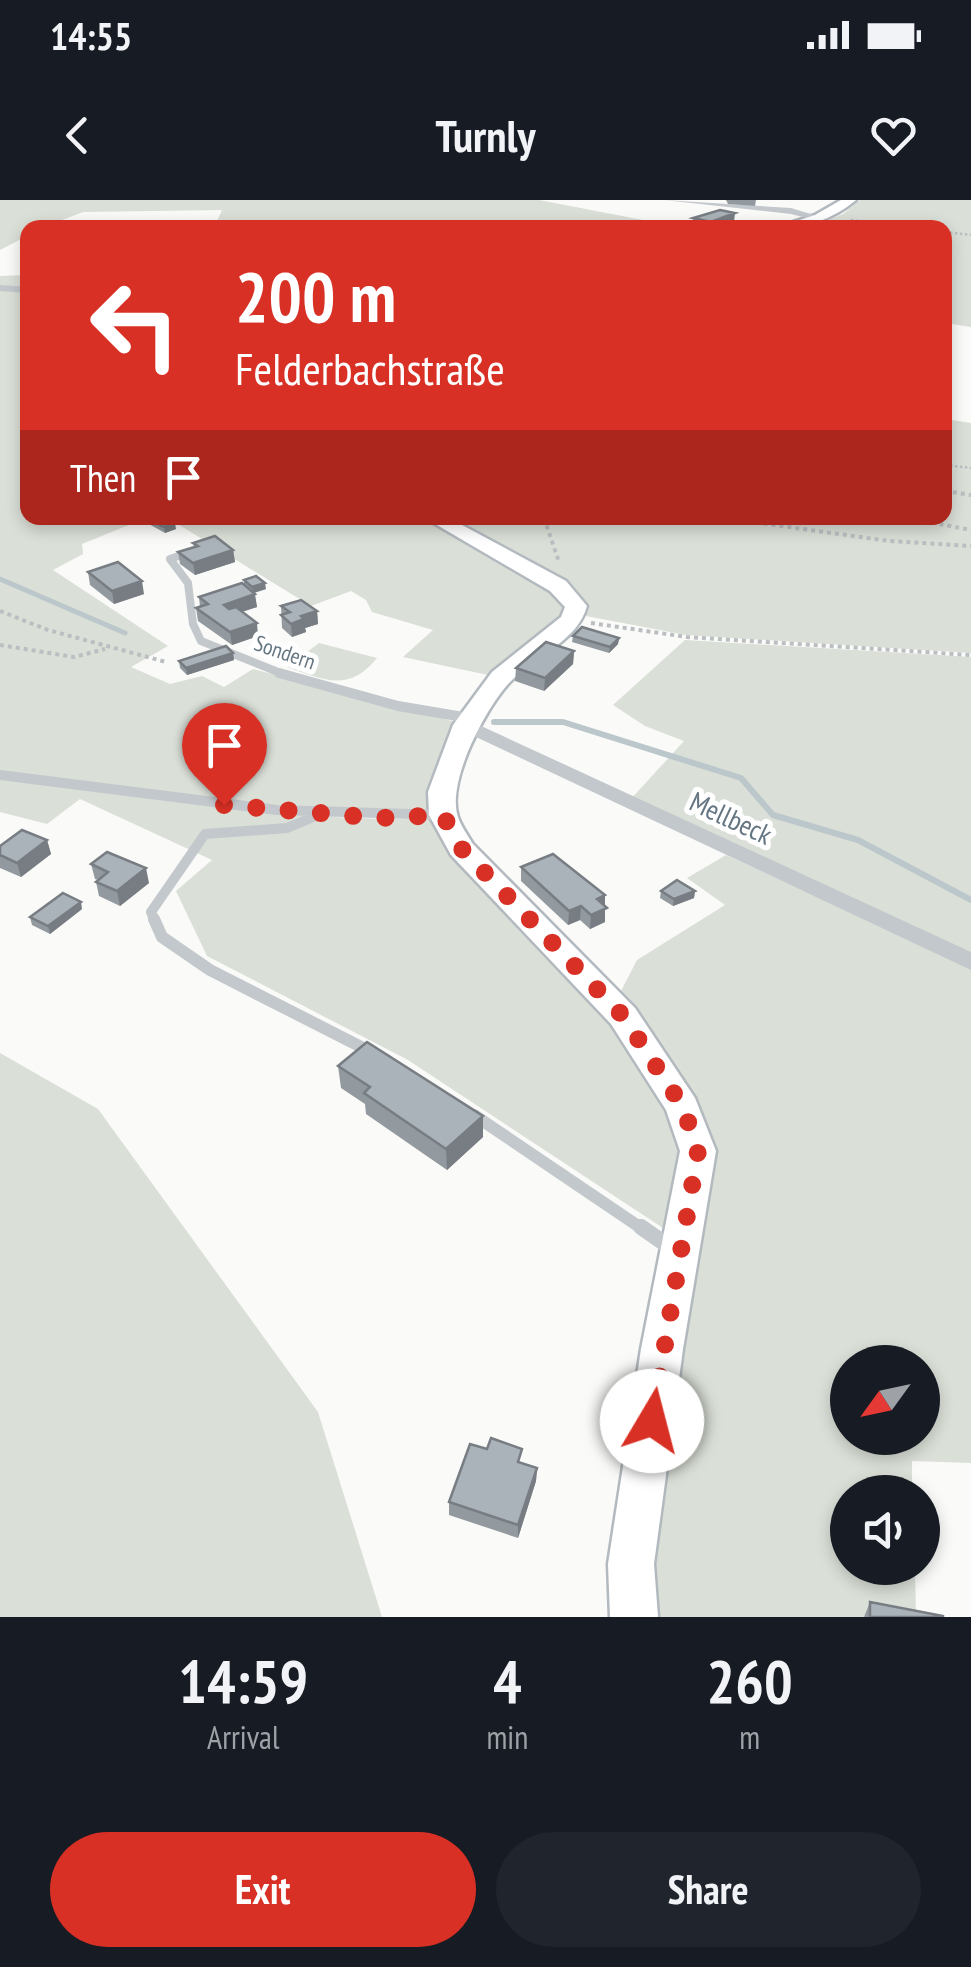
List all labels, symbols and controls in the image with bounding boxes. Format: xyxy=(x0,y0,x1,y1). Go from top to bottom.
text: 14:55 xyxy=(50,11,132,60)
text: Turnly xyxy=(436,106,535,164)
icon: back xyxy=(50,108,105,163)
icon: heart xyxy=(866,108,921,163)
text: 200 m xyxy=(235,251,396,341)
icon: left xyxy=(70,260,200,390)
text: Felderbachstraße xyxy=(235,339,505,397)
icon: arrive xyxy=(156,450,211,505)
text: Then xyxy=(70,453,136,502)
street label: Sondern xyxy=(251,629,319,675)
pin xyxy=(182,703,267,806)
icon: arrive xyxy=(197,718,252,773)
street label: Mellbeck xyxy=(684,782,778,853)
north arrow xyxy=(830,1345,940,1455)
map controls xyxy=(830,1345,940,1585)
position arrow xyxy=(600,1369,704,1473)
button: sound xyxy=(830,1475,940,1585)
text: 14:59 xyxy=(178,1642,308,1720)
text: 4 xyxy=(493,1642,522,1720)
text: 260 xyxy=(707,1642,793,1720)
text: Arrival xyxy=(207,1716,279,1758)
text: min xyxy=(486,1716,528,1758)
text: m xyxy=(739,1716,760,1758)
button: Exit xyxy=(50,1832,476,1947)
button: Share xyxy=(496,1832,921,1947)

